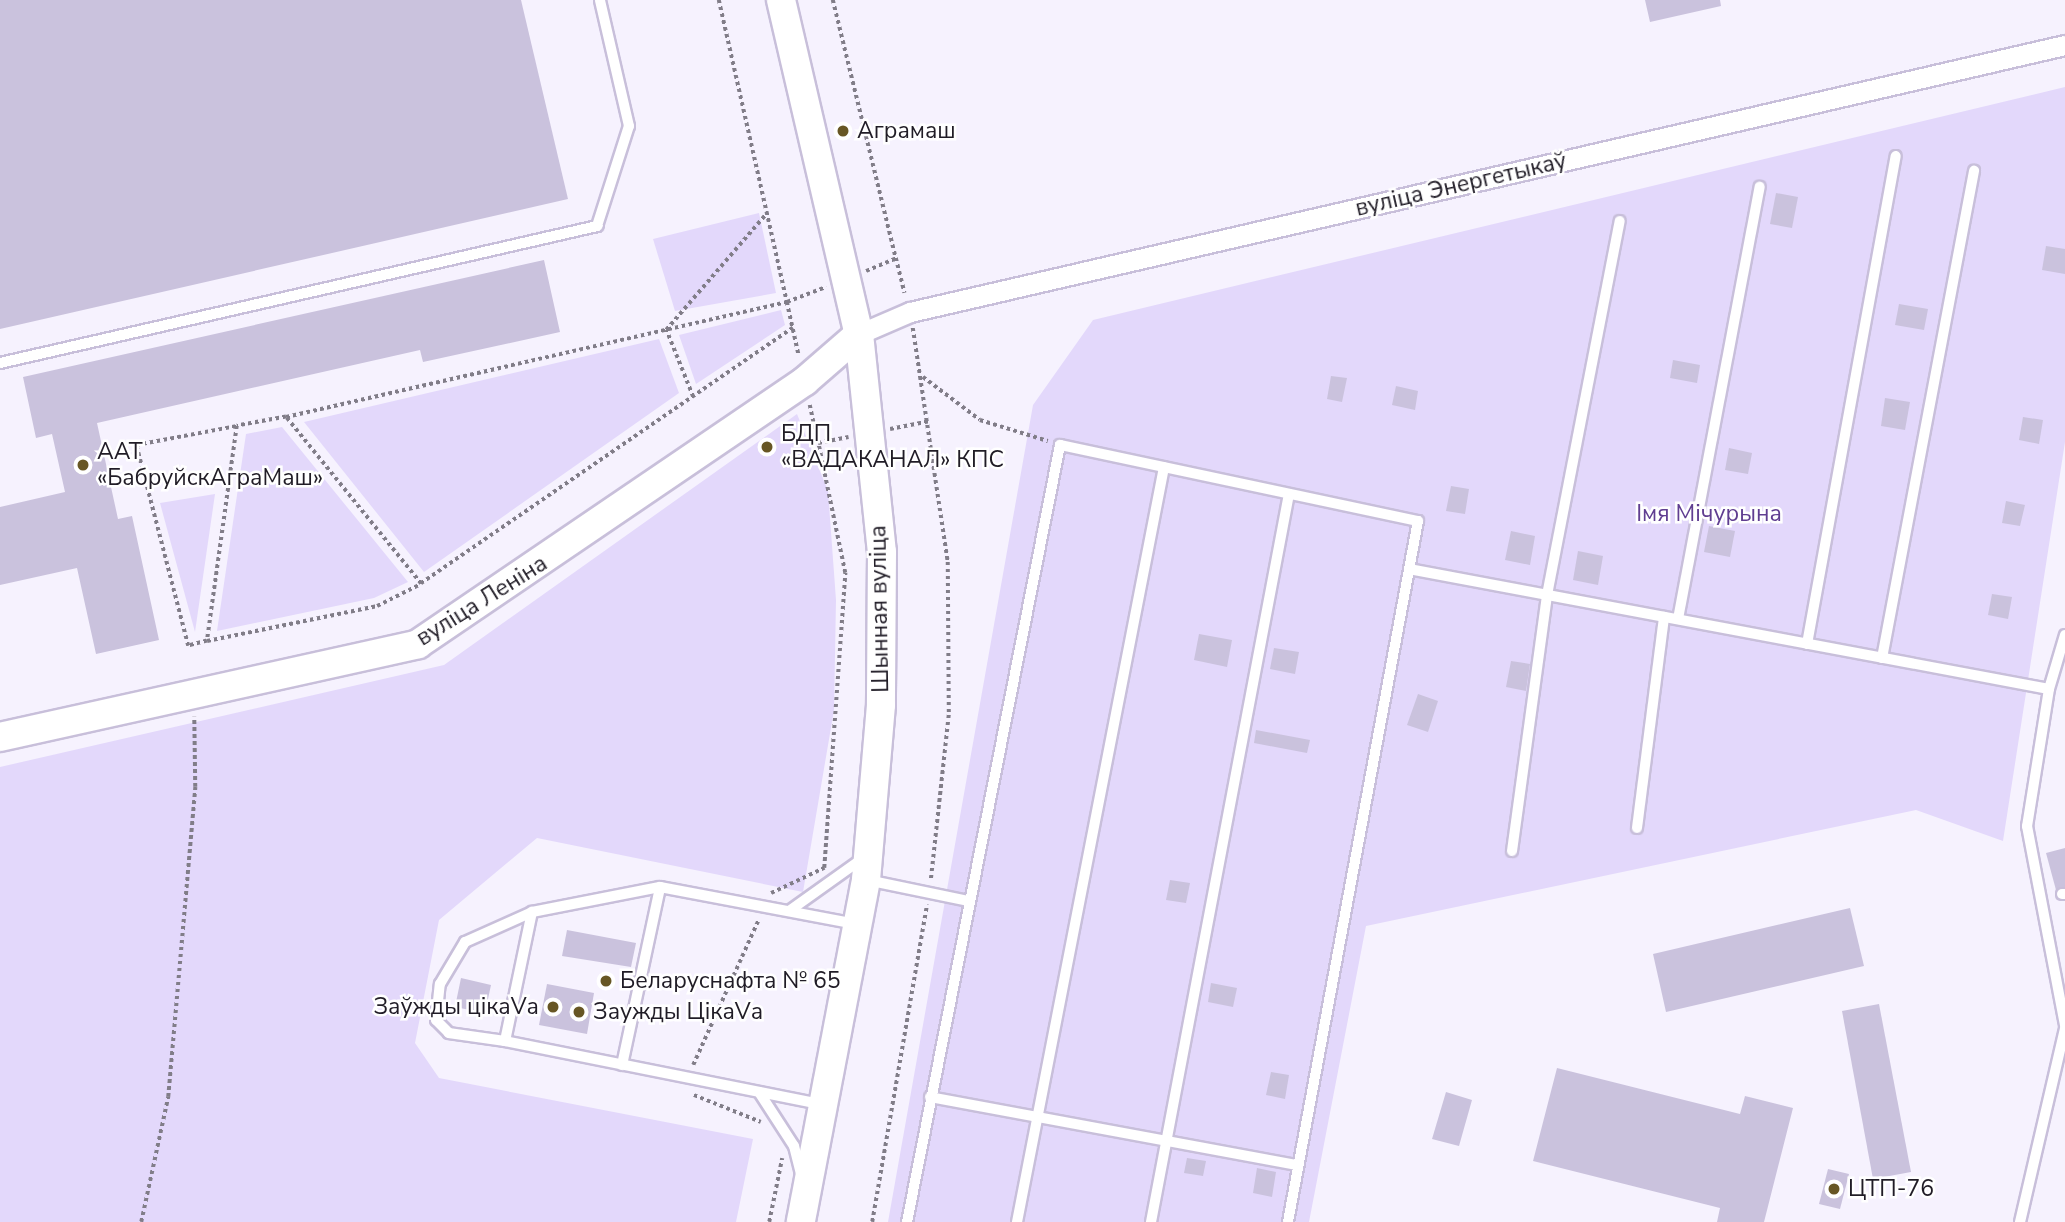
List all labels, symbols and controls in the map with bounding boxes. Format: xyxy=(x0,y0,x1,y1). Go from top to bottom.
place label: Аграмаш xyxy=(857,117,956,145)
marker: Аграмаш xyxy=(835,123,851,139)
street label: вуліца Энергетыкаў xyxy=(1353,147,1569,223)
place label: БДП «ВАДАКАНАЛ» КПС xyxy=(781,420,1004,474)
place label: ААТ «БабруйскАграМаш» xyxy=(97,438,323,492)
marker: БДП «ВАДАКАНАЛ» КПС xyxy=(759,439,775,455)
marker: ААТ «БабруйскАграМаш» xyxy=(75,457,91,473)
park label: Імя Мічурына xyxy=(1636,500,1782,528)
street label: Шынная вуліца xyxy=(865,525,895,693)
street label: вуліца Леніна xyxy=(411,550,553,652)
place label: Беларуснафта № 65 xyxy=(620,967,841,995)
marker: Беларуснафта № 65 xyxy=(598,973,614,989)
place label: Заўжды цікаVа xyxy=(373,993,539,1021)
place label: Заужды ЦікаVа xyxy=(593,998,763,1026)
marker: Заўжды цікаVа xyxy=(545,999,561,1015)
marker: Заужды ЦікаVа xyxy=(571,1004,587,1020)
place label: ЦТП-76 xyxy=(1848,1175,1934,1203)
marker: ЦТП-76 xyxy=(1826,1181,1842,1197)

